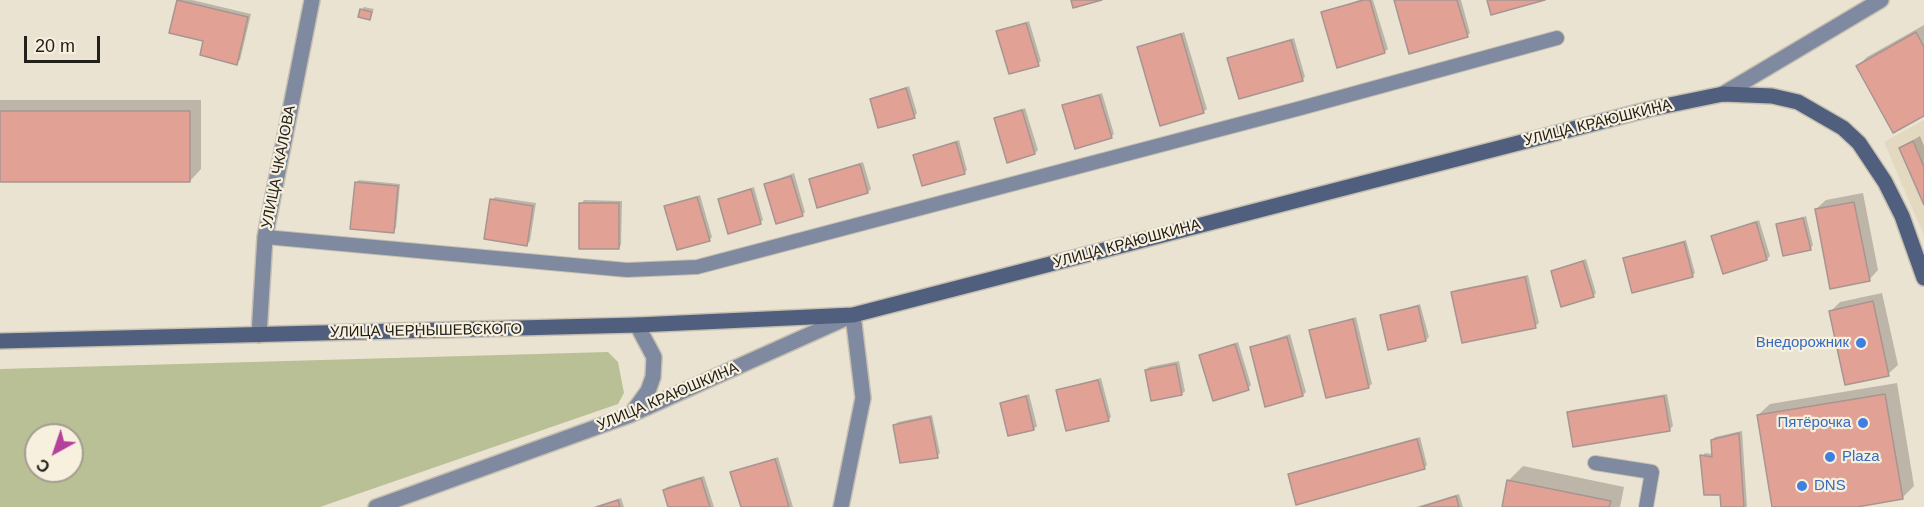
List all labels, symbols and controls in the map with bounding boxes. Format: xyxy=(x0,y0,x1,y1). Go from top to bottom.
scale bar xyxy=(27,24,104,62)
text: 20 m xyxy=(35,36,75,56)
street label: УЛИЦА КРАЮШКИНА xyxy=(1522,96,1674,150)
street label: УЛИЦА ЧКАЛОВА xyxy=(258,104,300,230)
street label: УЛИЦА КРАЮШКИНА xyxy=(1051,216,1203,272)
street label: УЛИЦА ЧЕРНЫШЕВСКОГО xyxy=(330,320,522,342)
place label: Внедорожник xyxy=(1756,334,1849,352)
marker: Внедорожник xyxy=(1854,336,1868,350)
street label: УЛИЦА КРАЮШКИНА xyxy=(595,359,741,435)
place label: Пятёрочка xyxy=(1777,414,1851,432)
marker: Пятёрочка xyxy=(1856,416,1870,430)
north arrow xyxy=(24,423,84,483)
place label: Plaza xyxy=(1842,448,1880,466)
marker: Plaza xyxy=(1823,450,1837,464)
text: С xyxy=(34,455,53,476)
place label: DNS xyxy=(1814,477,1846,495)
marker: DNS xyxy=(1795,479,1809,493)

